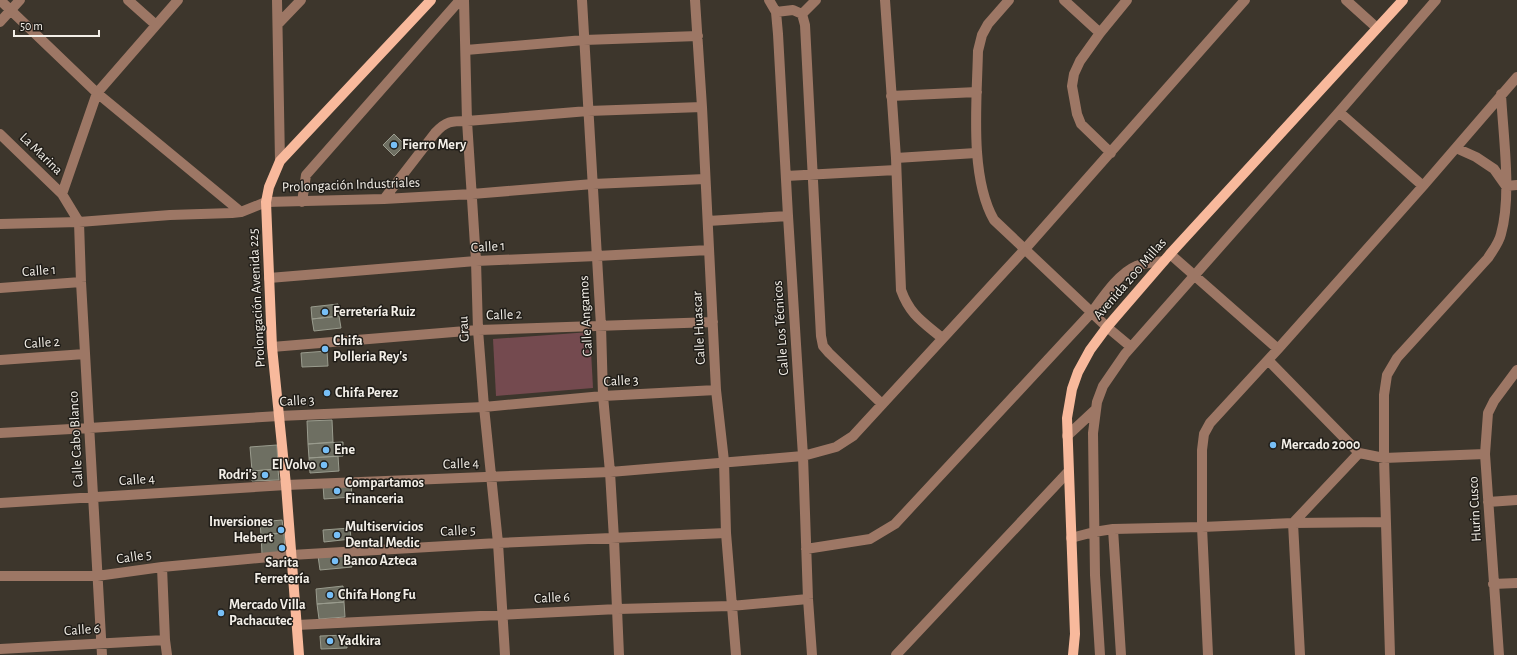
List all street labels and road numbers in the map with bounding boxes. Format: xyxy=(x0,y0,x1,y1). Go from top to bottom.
street label: La Marina xyxy=(17,130,65,178)
street label: Prolongación Industriales xyxy=(282,176,420,194)
street label: Prolongación Avenida 225 xyxy=(246,228,268,368)
street label: Avenida 200 Millas xyxy=(1091,235,1169,323)
street label: Calle 1 xyxy=(471,239,505,255)
street label: Calle 1 xyxy=(21,263,57,279)
street label: Calle Angamos xyxy=(577,275,595,357)
street label: Calle Los Técnicos xyxy=(771,280,791,376)
street label: Calle Huascar xyxy=(690,290,708,365)
street label: Calle 2 xyxy=(486,307,522,323)
street label: Grau xyxy=(456,316,472,342)
street label: Calle 2 xyxy=(24,335,60,351)
street label: Calle 3 xyxy=(603,373,639,389)
street label: Calle Cabo Blanco xyxy=(66,390,86,487)
street label: Calle 3 xyxy=(279,393,315,409)
street label: Calle 4 xyxy=(443,456,480,472)
street label: Calle 4 xyxy=(118,472,156,488)
street label: Hurin Cusco xyxy=(1466,476,1484,542)
street label: Calle 5 xyxy=(440,523,476,539)
street label: Calle 5 xyxy=(116,548,153,566)
street label: Calle 6 xyxy=(534,590,570,606)
street label: Calle 6 xyxy=(64,622,100,638)

